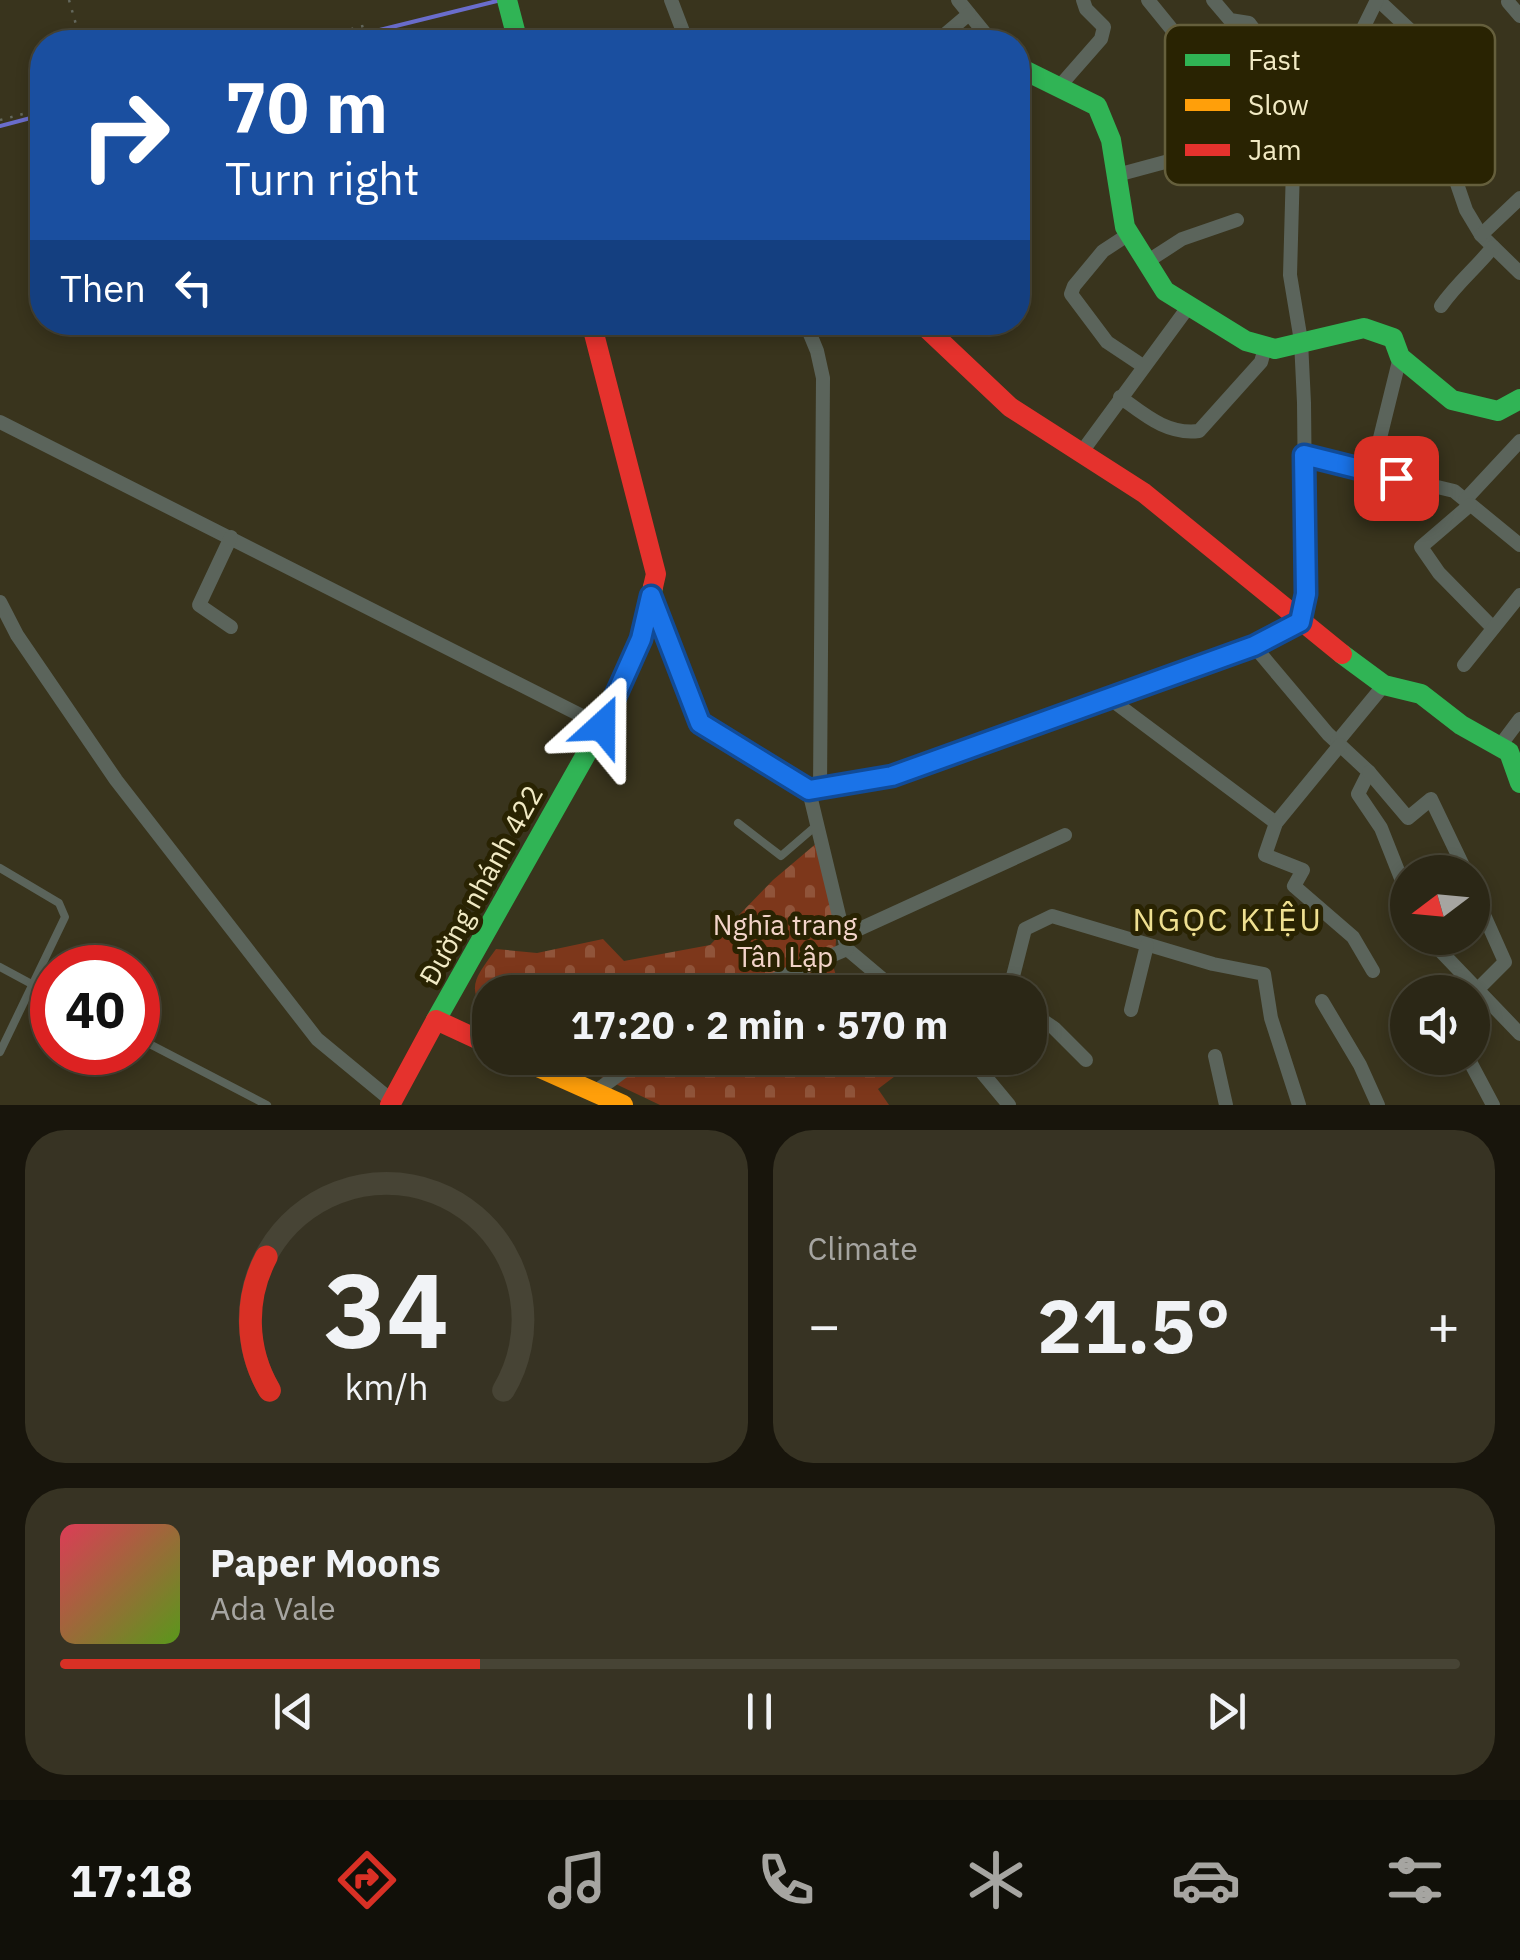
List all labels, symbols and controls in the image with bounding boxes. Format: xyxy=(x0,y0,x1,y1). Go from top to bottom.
legend xyxy=(1165,25,1495,185)
text: Fast xyxy=(1248,41,1301,78)
text: 70 m xyxy=(225,61,388,152)
icon: right xyxy=(60,70,190,200)
text: Slow xyxy=(1248,86,1309,123)
text: Jam xyxy=(1248,131,1302,168)
text: Turn right xyxy=(225,149,420,207)
icon: left xyxy=(166,260,221,315)
text: Then xyxy=(60,263,146,312)
pin xyxy=(1354,436,1439,521)
icon: arrive xyxy=(1369,451,1424,506)
position arrow xyxy=(550,674,654,778)
street label: Đường nhánh 422 xyxy=(410,778,551,991)
north arrow xyxy=(1390,855,1490,955)
map controls xyxy=(1390,855,1490,1075)
district label: NGỌC KIỆU xyxy=(1133,898,1323,940)
park label: Nghĩa trang Tân Lập xyxy=(713,906,858,975)
speed limit sign: 40 xyxy=(30,945,160,1075)
button: sound xyxy=(1390,975,1490,1075)
text: 17:20 · 2 min · 570 m xyxy=(571,1000,948,1049)
text: Climate xyxy=(808,1227,918,1269)
text: 34 xyxy=(324,1241,449,1377)
text: 21.5° xyxy=(1037,1276,1231,1374)
text: − xyxy=(808,1289,841,1360)
text: + xyxy=(1427,1289,1460,1360)
text: km/h xyxy=(344,1363,428,1410)
text: Paper Moons xyxy=(210,1538,441,1587)
text: Ada Vale xyxy=(210,1587,336,1629)
icon: previous xyxy=(266,1684,321,1739)
icon: pause xyxy=(732,1684,787,1739)
icon: next xyxy=(1199,1684,1254,1739)
icon: directions xyxy=(332,1845,402,1915)
icon: music xyxy=(542,1845,612,1915)
icon: phone xyxy=(751,1845,821,1915)
icon: climate xyxy=(961,1845,1031,1915)
icon: car xyxy=(1171,1845,1241,1915)
icon: filters xyxy=(1380,1845,1450,1915)
text: 17:18 xyxy=(70,1851,193,1909)

